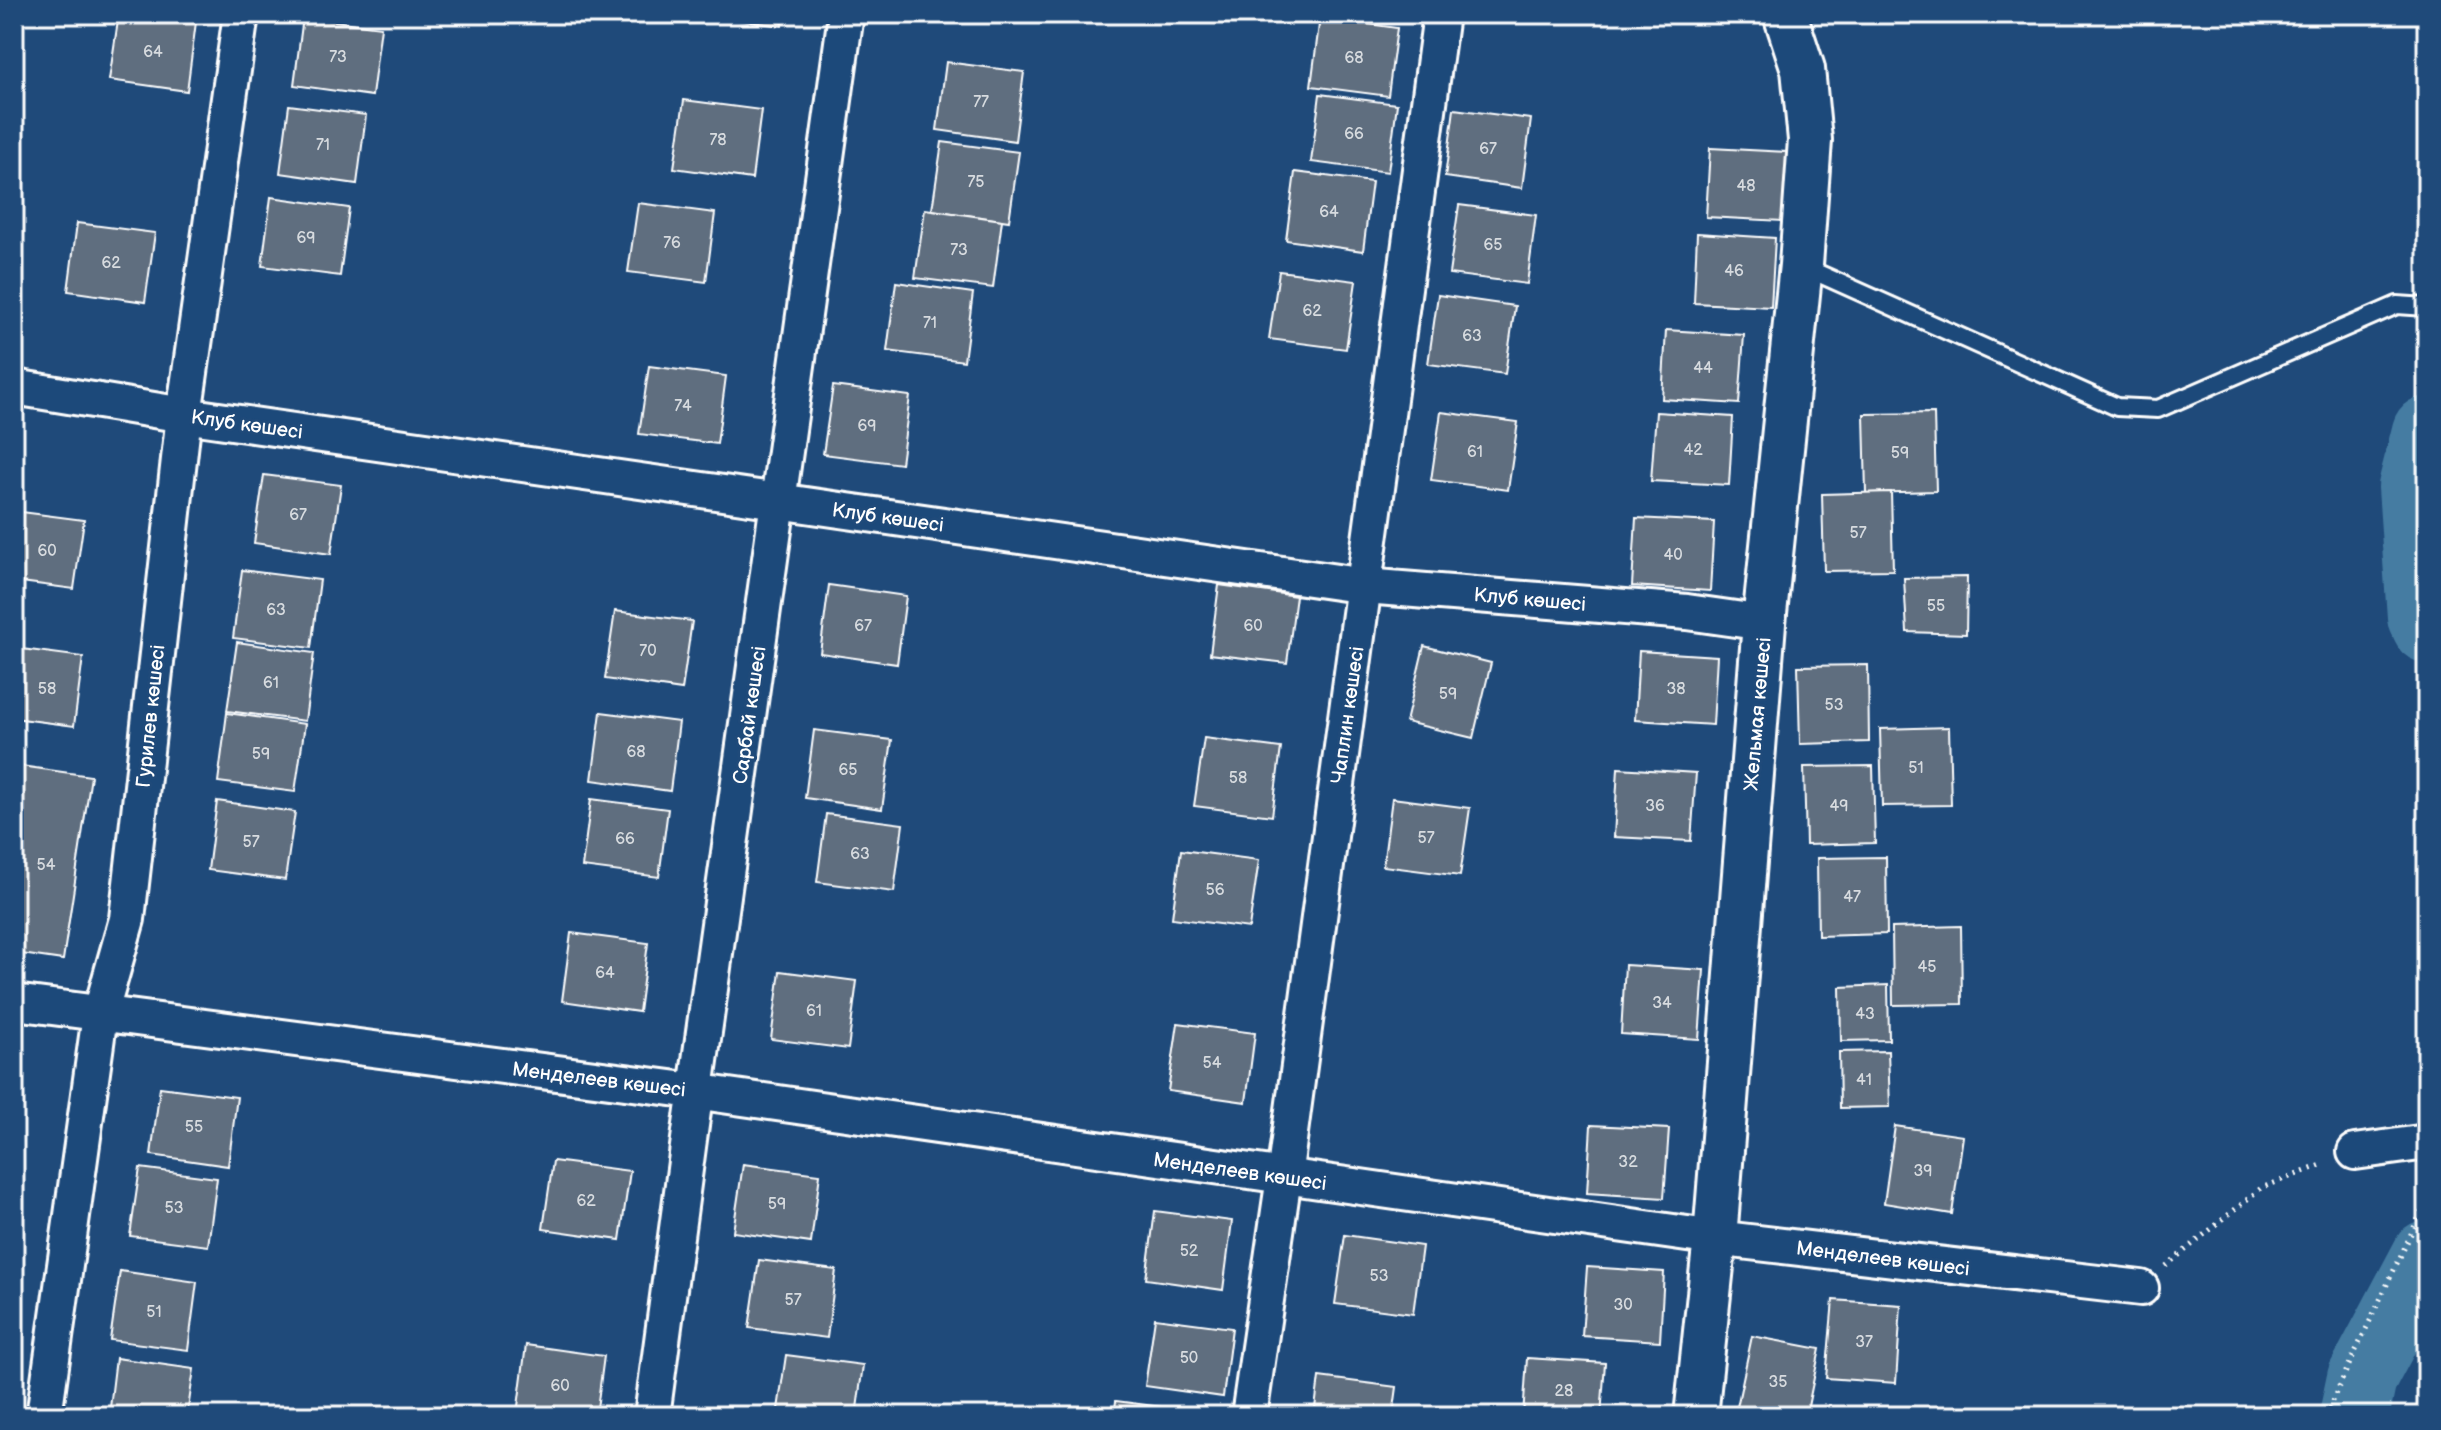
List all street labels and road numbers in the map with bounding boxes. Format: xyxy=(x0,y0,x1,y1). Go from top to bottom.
street label: Клуб көшесі xyxy=(189,405,304,445)
street label: Клуб көшесі xyxy=(830,498,945,538)
street label: Клуб көшесі xyxy=(1473,583,1587,617)
street label: Жельмая көшесі xyxy=(1739,636,1777,792)
street label: Гурилев көшесі xyxy=(132,643,170,789)
street label: Сарбай көшесі xyxy=(728,645,772,786)
street label: Чаплин көшесі xyxy=(1326,645,1370,785)
street label: Менделеев көшесі xyxy=(511,1057,687,1103)
street label: Менделеев көшесі xyxy=(1152,1148,1328,1196)
street label: Менделеев көшесі xyxy=(1795,1236,1971,1282)

